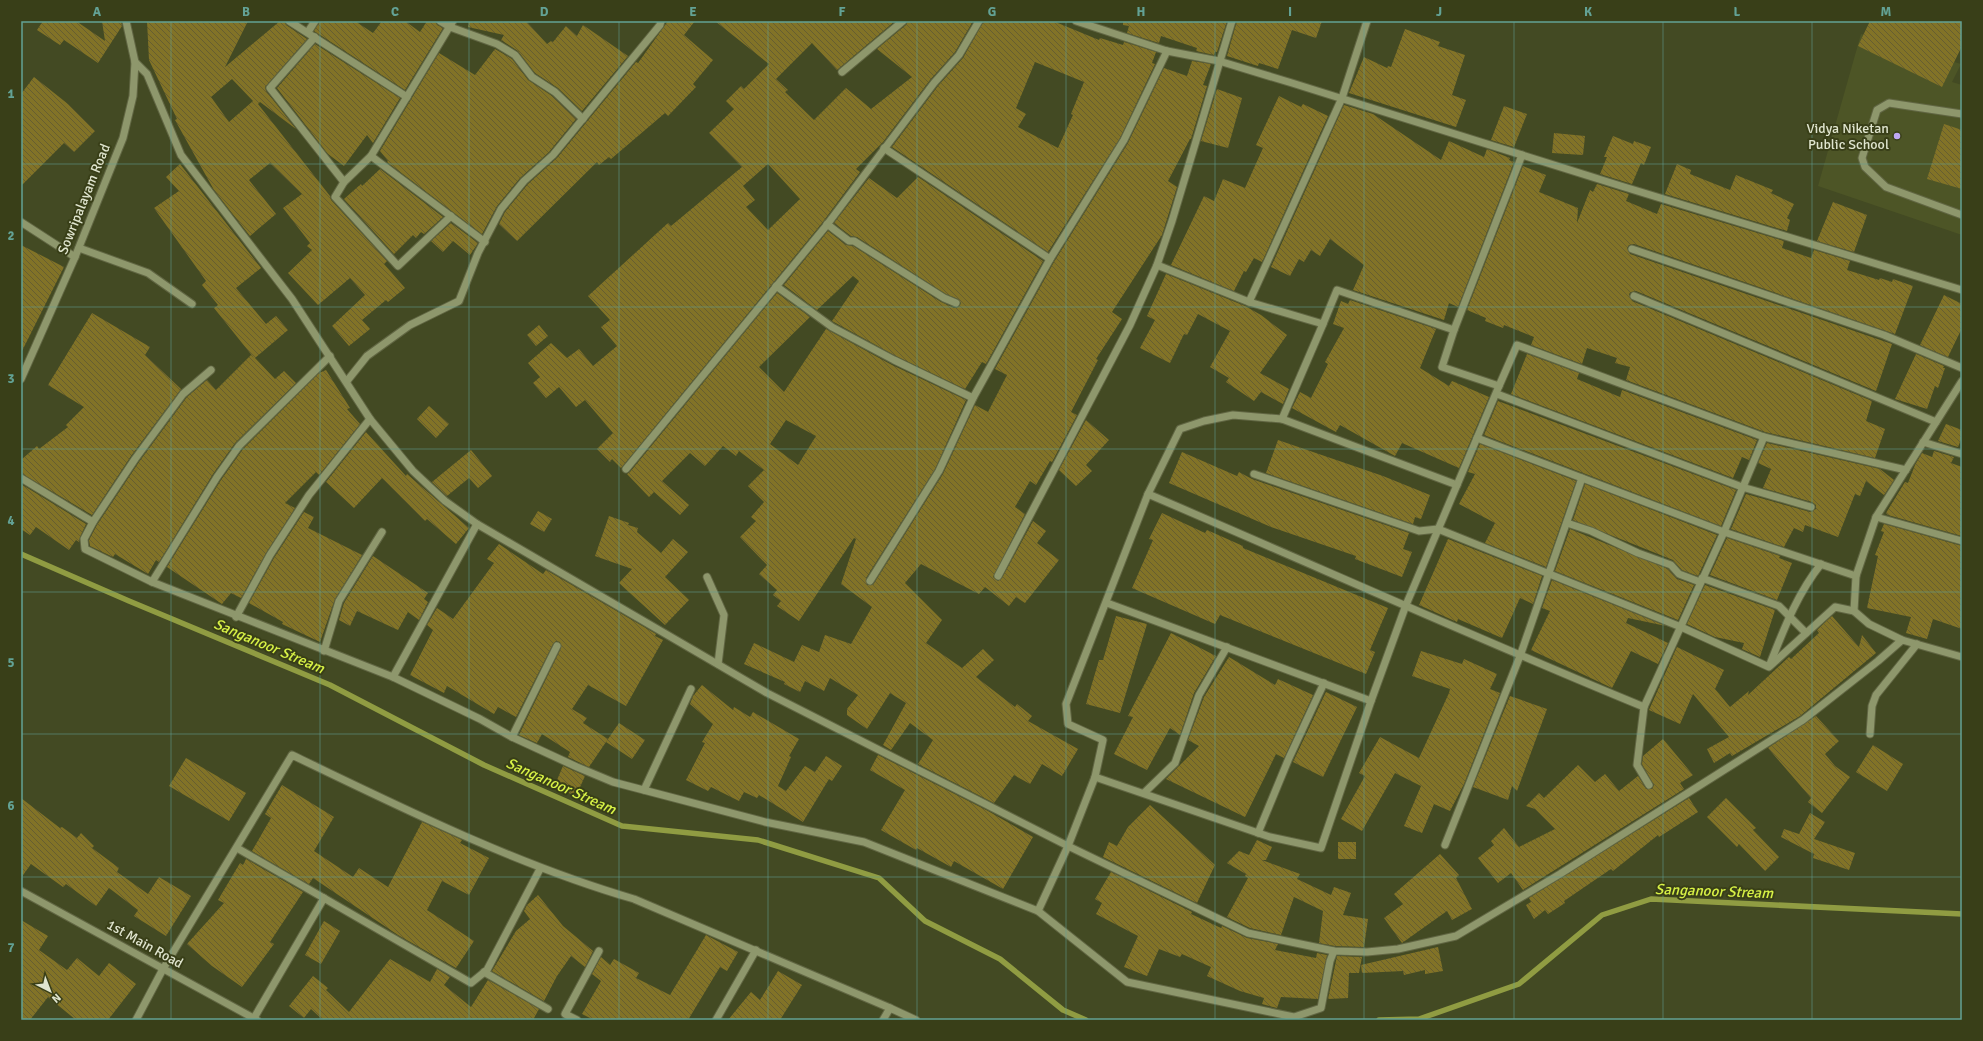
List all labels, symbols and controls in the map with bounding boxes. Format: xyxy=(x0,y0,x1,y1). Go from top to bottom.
text: A xyxy=(93,4,102,20)
text: B xyxy=(242,4,250,20)
text: C xyxy=(391,4,399,20)
text: D xyxy=(540,4,549,20)
text: E xyxy=(689,4,697,20)
text: F xyxy=(839,4,846,20)
text: G xyxy=(988,4,996,20)
text: H xyxy=(1137,4,1145,20)
text: I xyxy=(1288,4,1292,20)
text: J xyxy=(1436,4,1442,20)
text: K xyxy=(1584,4,1592,20)
text: L xyxy=(1734,4,1741,20)
text: M xyxy=(1881,4,1892,20)
text: 1 xyxy=(7,86,15,102)
place label: Vidya Niketan Public School xyxy=(1806,120,1889,153)
marker: Vidya Niketan Public School xyxy=(1892,131,1902,141)
street label: Sowripalayam Road xyxy=(54,141,114,257)
text: 2 xyxy=(7,228,15,244)
text: 3 xyxy=(7,371,15,387)
text: 4 xyxy=(7,513,15,529)
water label: Sanganoor Stream xyxy=(211,615,328,678)
text: 5 xyxy=(7,655,15,671)
water label: Sanganoor Stream xyxy=(503,754,620,819)
text: 6 xyxy=(7,798,15,814)
water label: Sanganoor Stream xyxy=(1655,880,1774,902)
street label: 1st Main Road xyxy=(104,916,186,972)
text: 7 xyxy=(7,940,15,956)
north arrow xyxy=(30,971,70,1011)
text: N xyxy=(49,991,64,1005)

